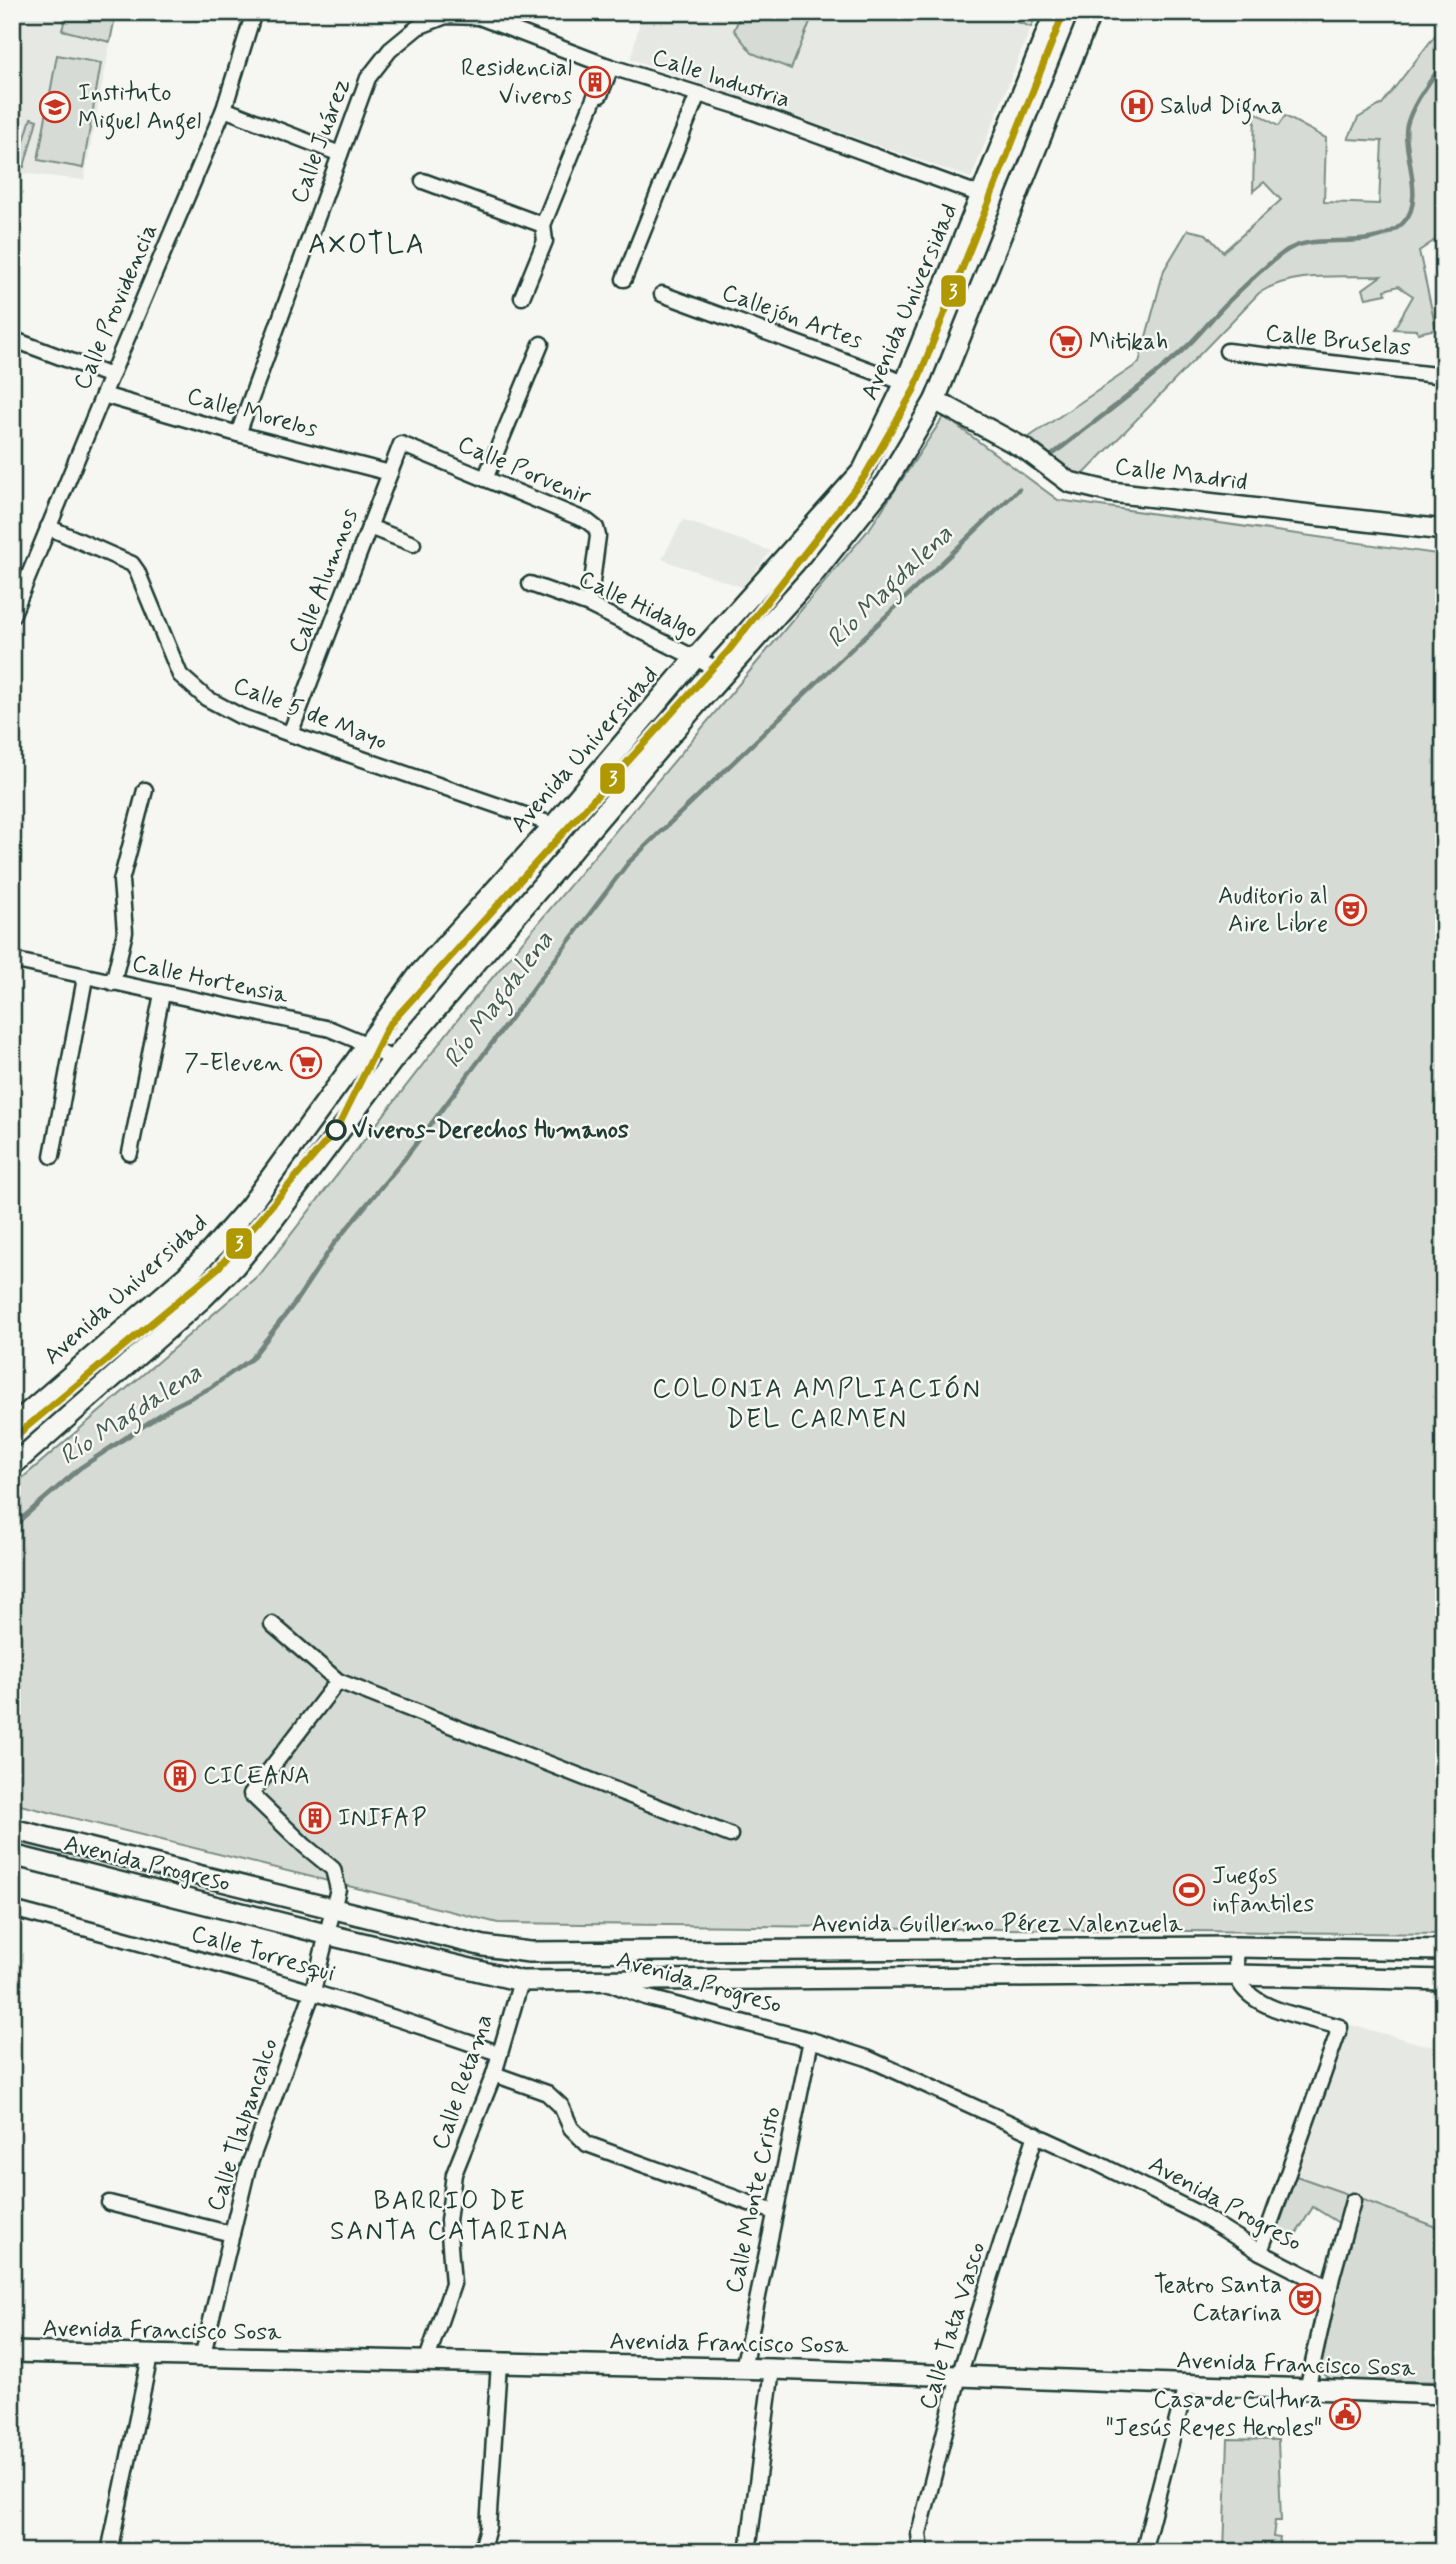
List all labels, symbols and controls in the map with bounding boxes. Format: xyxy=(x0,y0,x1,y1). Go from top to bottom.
street label: Calle Industria xyxy=(648,42,794,116)
place label: Residencial Viveros xyxy=(461,53,572,112)
building icon: Residencial Viveros xyxy=(578,65,612,99)
street label: Calle Juárez xyxy=(284,74,358,208)
place label: Instituto Miguel Angel xyxy=(78,78,201,140)
hospital icon: Salud Digna xyxy=(1120,89,1154,123)
school or university icon: Instituto Miguel Angel xyxy=(38,90,72,124)
place label: Salud Digna xyxy=(1160,91,1283,125)
street label: Avenida Universidad xyxy=(855,199,965,405)
street label: Calle Providencia xyxy=(67,219,165,395)
district label: AXOTLA xyxy=(308,227,426,264)
line badge: 3 xyxy=(940,274,967,308)
street label: Callejón Artes xyxy=(717,277,867,357)
text: 3 xyxy=(949,280,958,305)
street label: Calle Bruselas xyxy=(1264,318,1413,364)
supermarket icon: Mitikah xyxy=(1049,325,1083,359)
place label: Mitikah xyxy=(1089,327,1168,358)
street label: Calle Morelos xyxy=(183,381,321,445)
street label: Calle Porvenir xyxy=(453,429,595,513)
street label: Calle Madrid xyxy=(1113,451,1249,499)
street label: Calle Alumnos xyxy=(282,504,366,658)
water label: Río Magdalena xyxy=(820,518,963,658)
street label: Calle Hidalgo xyxy=(573,564,703,646)
street label: Avenida Universidad xyxy=(504,660,666,840)
street label: Calle 5 de Mayo xyxy=(228,670,392,758)
line badge: 3 xyxy=(599,762,626,795)
text: 3 xyxy=(609,767,618,792)
place label: Auditorio al Aire Libre xyxy=(1218,881,1328,940)
theatre icon: Auditorio al Aire Libre xyxy=(1334,893,1368,927)
water label: Río Magdalena xyxy=(436,924,564,1077)
street label: Calle Hortensia xyxy=(129,948,292,1012)
supermarket icon: 7-Eleven xyxy=(289,1046,323,1080)
place label: 7-Eleven xyxy=(184,1048,283,1079)
place label: Viveros-Derechos Humanos xyxy=(352,1115,629,1146)
marker: Viveros-Derechos Humanos xyxy=(326,1120,346,1140)
street label: Avenida Universidad xyxy=(37,1208,215,1372)
line badge: 3 xyxy=(225,1227,253,1260)
text: 3 xyxy=(235,1232,244,1257)
water label: Río Magdalena xyxy=(53,1356,211,1476)
district label: COLONIA AMPLIACIÓN DEL CARMEN xyxy=(652,1373,982,1437)
building icon: CICEANA xyxy=(163,1759,197,1793)
place label: CICEANA xyxy=(203,1761,310,1792)
building icon: INIFAP xyxy=(298,1801,332,1835)
place label: INIFAP xyxy=(338,1803,426,1834)
street label: Avenida Progreso xyxy=(61,1828,233,1900)
place label: Juegos infantiles xyxy=(1212,1861,1315,1920)
sports icon: Juegos infantiles xyxy=(1172,1873,1206,1907)
street label: Avenida Guillermo Pérez Valenzuela xyxy=(811,1909,1183,1940)
street label: Calle Torresqui xyxy=(187,1919,339,1989)
street label: Avenida Progreso xyxy=(613,1945,785,2021)
street label: Calle Retama xyxy=(425,2010,501,2154)
street label: Calle Tlalpancalco xyxy=(200,2035,286,2215)
street label: Calle Monte Cristo xyxy=(719,2104,789,2296)
street label: Avenida Progreso xyxy=(1143,2149,1307,2259)
district label: BARRIO DE SANTA CATARINA xyxy=(330,2185,570,2249)
street label: Calle Tata Vasco xyxy=(913,2238,993,2414)
place label: Teatro Santa Catarina xyxy=(1154,2270,1282,2329)
theatre icon: Teatro Santa Catarina xyxy=(1288,2282,1322,2316)
street label: Avenida Francisco Sosa xyxy=(42,2313,282,2349)
street label: Avenida Francisco Sosa xyxy=(609,2326,849,2362)
street label: Avenida Francisco Sosa xyxy=(1176,2345,1417,2385)
place label: Casa de Cultura "Jesús Reyes Heroles" xyxy=(1106,2385,1322,2444)
public building icon: Casa de Cultura "Jesús Reyes Heroles" xyxy=(1328,2397,1362,2431)

